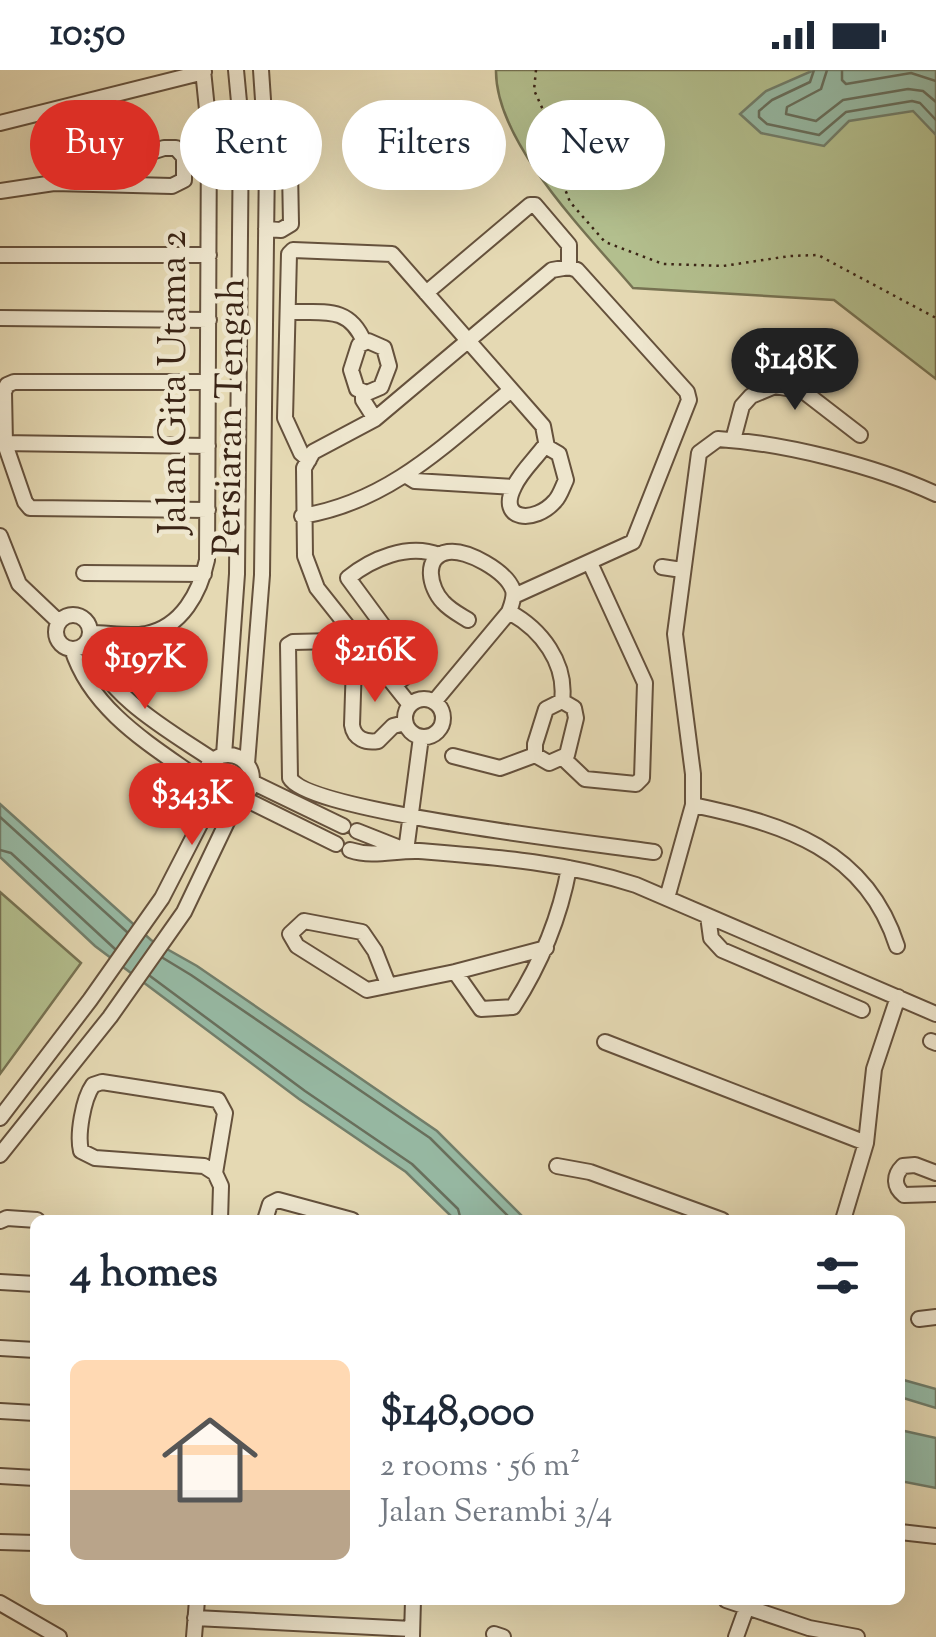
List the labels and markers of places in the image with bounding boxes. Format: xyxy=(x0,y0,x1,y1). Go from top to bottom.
pin: $148K xyxy=(725,328,865,413)
pin: $216K xyxy=(305,620,445,705)
pin: $197K xyxy=(75,627,215,712)
pin: $343K xyxy=(122,763,262,848)

